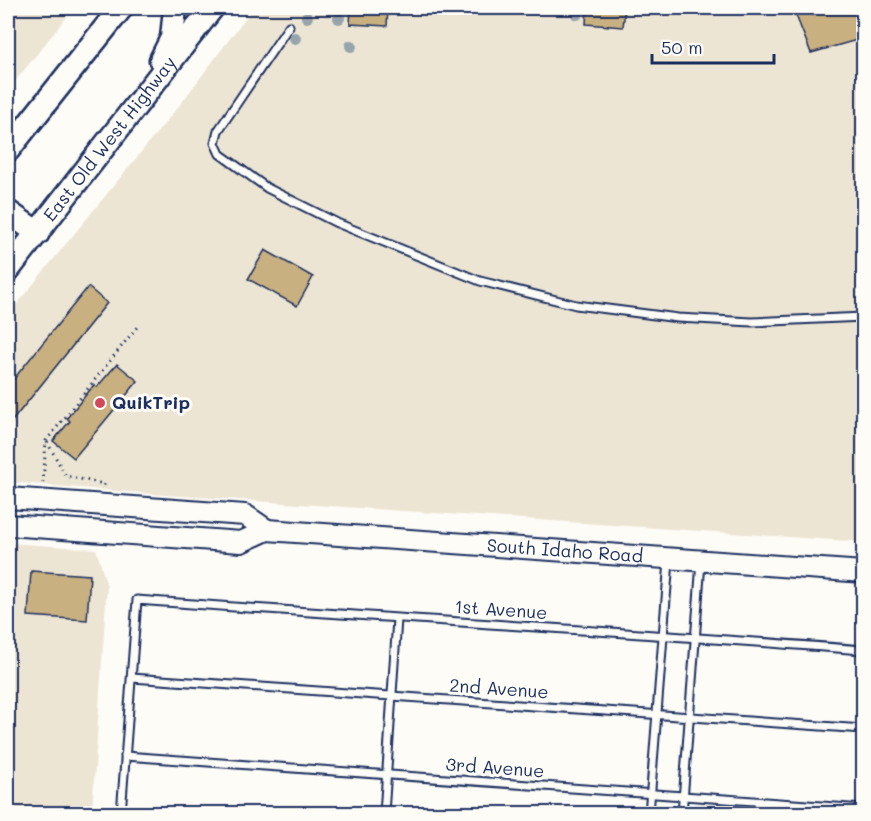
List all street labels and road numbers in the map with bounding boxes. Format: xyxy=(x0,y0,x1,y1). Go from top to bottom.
street label: East Old West Highway xyxy=(37,51,181,226)
street label: South Idaho Road xyxy=(486,533,644,567)
street label: 1st Avenue xyxy=(454,594,548,624)
street label: 2nd Avenue xyxy=(449,673,550,703)
street label: 3rd Avenue xyxy=(445,752,545,782)

